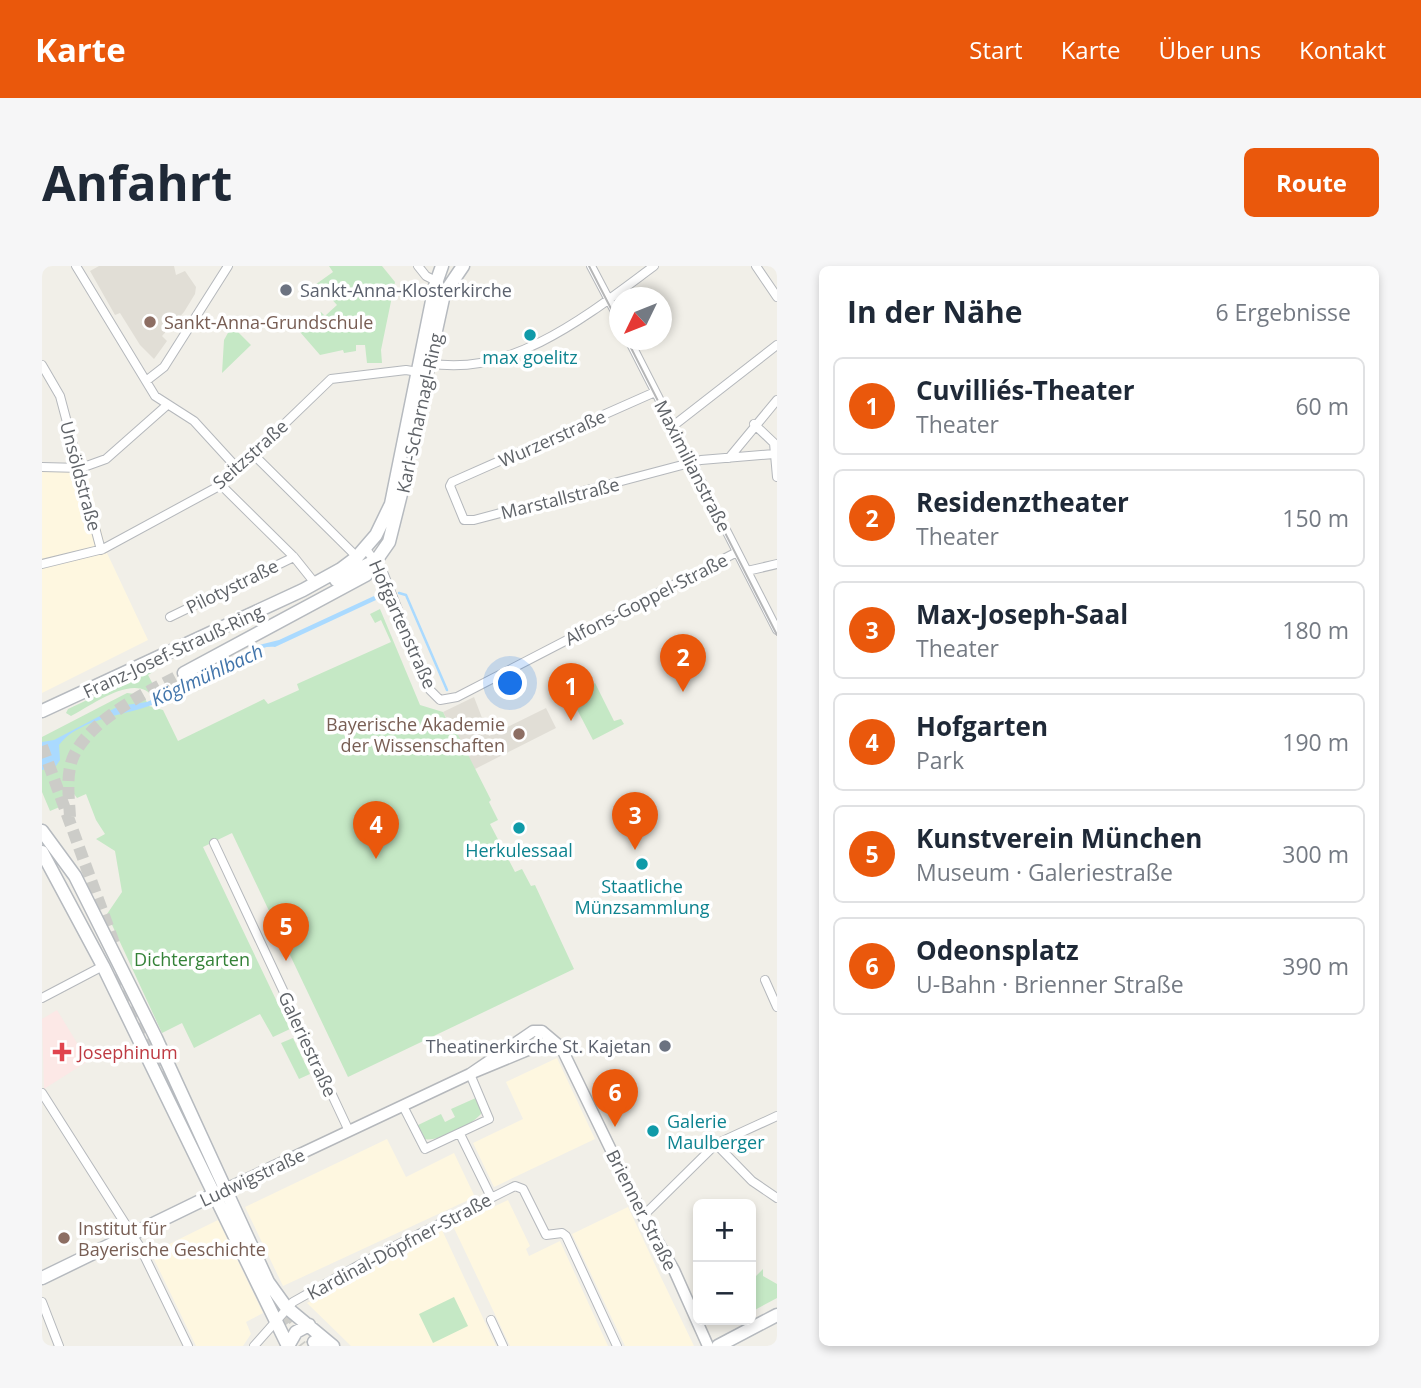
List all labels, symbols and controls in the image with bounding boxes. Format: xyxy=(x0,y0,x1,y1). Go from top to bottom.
text: Karte xyxy=(35,27,126,72)
text: Start xyxy=(969,33,1023,66)
text: Karte xyxy=(1061,33,1121,66)
text: Über uns xyxy=(1159,33,1261,66)
text: Kontakt xyxy=(1299,33,1386,66)
button: Route xyxy=(1244,148,1379,217)
text: Anfahrt xyxy=(42,149,232,215)
place label: Sankt-Anna-Klosterkirche xyxy=(300,278,512,302)
marker: Sankt-Anna-Klosterkirche xyxy=(278,282,294,298)
north arrow xyxy=(609,287,672,350)
text: In der Nähe xyxy=(847,291,1023,332)
text: 6 Ergebnisse xyxy=(1215,296,1351,328)
place label: Sankt-Anna-Grundschule xyxy=(164,310,373,334)
marker: Sankt-Anna-Grundschule xyxy=(142,314,158,330)
marker: max goelitz xyxy=(522,327,538,343)
street label: Karl-Scharnagl-Ring xyxy=(390,330,448,495)
place label: max goelitz xyxy=(482,345,578,369)
text: Cuvilliés-Theater xyxy=(916,372,1135,408)
text: 1 xyxy=(865,390,879,422)
text: 60 m xyxy=(1295,390,1349,422)
street label: Maximilianstraße xyxy=(649,396,737,536)
street label: Wurzerstraße xyxy=(495,404,609,472)
text: Theater xyxy=(916,408,999,440)
street label: Seitzstraße xyxy=(207,414,293,494)
street label: Unsöldstraße xyxy=(55,418,107,534)
street label: Marstallstraße xyxy=(498,472,622,524)
text: Residenztheater xyxy=(916,484,1129,520)
text: 2 xyxy=(865,502,879,534)
text: 150 m xyxy=(1282,502,1349,534)
text: Theater xyxy=(916,520,999,552)
street label: Alfons-Goppel-Straße xyxy=(561,548,731,650)
street label: Pilotystraße xyxy=(182,553,282,619)
street label: Hofgartenstraße xyxy=(364,556,442,692)
text: Max-Joseph-Saal xyxy=(916,596,1128,632)
street label: Franz-Josef-Strauß-Ring xyxy=(79,599,267,703)
text: 3 xyxy=(865,614,879,646)
text: 180 m xyxy=(1282,614,1349,646)
text: Theater xyxy=(916,632,999,664)
pin: 2 xyxy=(660,634,706,692)
water label: Köglmühlbach xyxy=(147,638,267,712)
pin: 1 xyxy=(548,663,594,721)
your location xyxy=(493,666,527,700)
text: Hofgarten xyxy=(916,708,1048,744)
place label: Bayerische Akademie der Wissenschaften xyxy=(326,712,505,757)
marker: Bayerische Akademie der Wissenschaften xyxy=(511,726,527,742)
text: 4 xyxy=(865,726,879,758)
text: 190 m xyxy=(1282,726,1349,758)
text: Park xyxy=(916,744,964,776)
pin: 3 xyxy=(612,792,658,850)
pin: 4 xyxy=(353,801,399,859)
marker: Herkulessaal xyxy=(511,820,527,836)
text: Kunstverein München xyxy=(916,820,1202,856)
place label: Herkulessaal xyxy=(465,838,573,862)
text: 5 xyxy=(865,838,879,870)
text: 300 m xyxy=(1282,838,1349,870)
marker: Staatliche Münzsammlung xyxy=(634,856,650,872)
text: Museum · Galeriestraße xyxy=(916,856,1173,888)
place label: Staatliche Münzsammlung xyxy=(574,874,710,919)
pin: 5 xyxy=(263,903,309,961)
text: Odeonsplatz xyxy=(916,932,1079,968)
park label: Dichtergarten xyxy=(134,947,250,971)
text: 6 xyxy=(865,950,879,982)
text: 390 m xyxy=(1282,950,1349,982)
text: U-Bahn · Brienner Straße xyxy=(916,968,1184,1000)
street label: Galeriestraße xyxy=(273,988,343,1100)
place label: Theatinerkirche St. Kajetan xyxy=(426,1034,651,1058)
marker: Theatinerkirche St. Kajetan xyxy=(657,1038,673,1054)
place label: Josephinum xyxy=(76,1040,178,1064)
marker: Josephinum xyxy=(52,1042,72,1062)
pin: 6 xyxy=(592,1069,638,1127)
place label: Galerie Maulberger xyxy=(667,1109,765,1154)
marker: Galerie Maulberger xyxy=(645,1123,661,1139)
street label: Ludwigstraße xyxy=(196,1142,308,1212)
street label: Brienner Straße xyxy=(601,1145,683,1275)
street label: Kardinal-Döpfner-Straße xyxy=(303,1187,495,1305)
map controls xyxy=(693,1199,756,1325)
button: + xyxy=(693,1199,756,1262)
place label: Institut für Bayerische Geschichte xyxy=(78,1216,266,1261)
marker: Institut für Bayerische Geschichte xyxy=(56,1230,72,1246)
button: − xyxy=(693,1262,756,1325)

